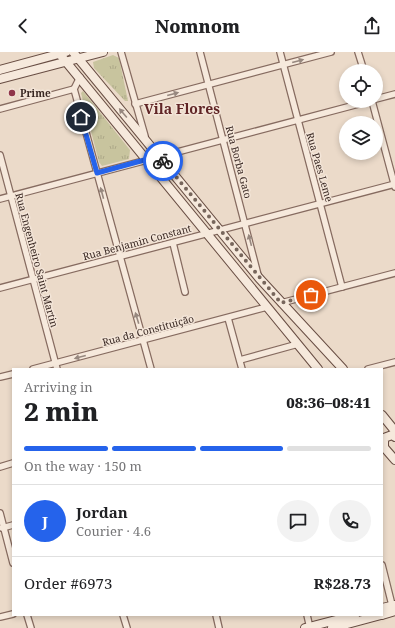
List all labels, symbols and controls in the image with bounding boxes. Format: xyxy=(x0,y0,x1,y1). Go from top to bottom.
text: Nomnom xyxy=(155,14,240,38)
icon: back xyxy=(12,15,34,37)
icon: share xyxy=(361,15,383,37)
one-way arrow xyxy=(293,58,305,64)
map controls xyxy=(339,64,383,160)
button: locate xyxy=(339,64,383,108)
place label: Prime xyxy=(20,86,51,100)
marker: Prime xyxy=(7,88,17,98)
one-way arrow xyxy=(166,90,179,96)
district label: Vila Flores xyxy=(144,99,220,118)
pin xyxy=(64,100,98,134)
icon: home xyxy=(70,106,92,128)
one-way arrow xyxy=(119,108,128,119)
button: layers xyxy=(339,116,383,160)
street label: Rua Borba Gato xyxy=(223,124,255,200)
street label: Rua Paes Leme xyxy=(303,131,337,203)
courier xyxy=(143,141,183,181)
icon: bike xyxy=(152,150,174,172)
one-way arrow xyxy=(99,186,105,198)
street label: Rua Engenheiro Saint Martin xyxy=(12,191,62,329)
street label: Rua Benjamin Constant xyxy=(81,221,193,263)
one-way arrow xyxy=(246,234,252,246)
pin xyxy=(294,278,328,312)
icon: bag xyxy=(300,284,322,306)
street label: Rua da Constituição xyxy=(101,311,196,349)
one-way arrow xyxy=(134,312,140,324)
one-way arrow xyxy=(74,354,86,360)
text: Arriving in xyxy=(24,378,93,396)
text: 08:36–08:41 xyxy=(286,392,371,412)
text: 2 min xyxy=(24,393,99,429)
text: On the way · 150 m xyxy=(24,457,142,475)
button: chat xyxy=(277,500,319,542)
button: phone xyxy=(329,500,371,542)
text: Jordan xyxy=(76,502,128,522)
text: J xyxy=(42,511,48,531)
text: Courier · 4.6 xyxy=(76,522,151,540)
text: Order #6973 xyxy=(24,573,112,593)
text: R$28.73 xyxy=(314,573,371,593)

